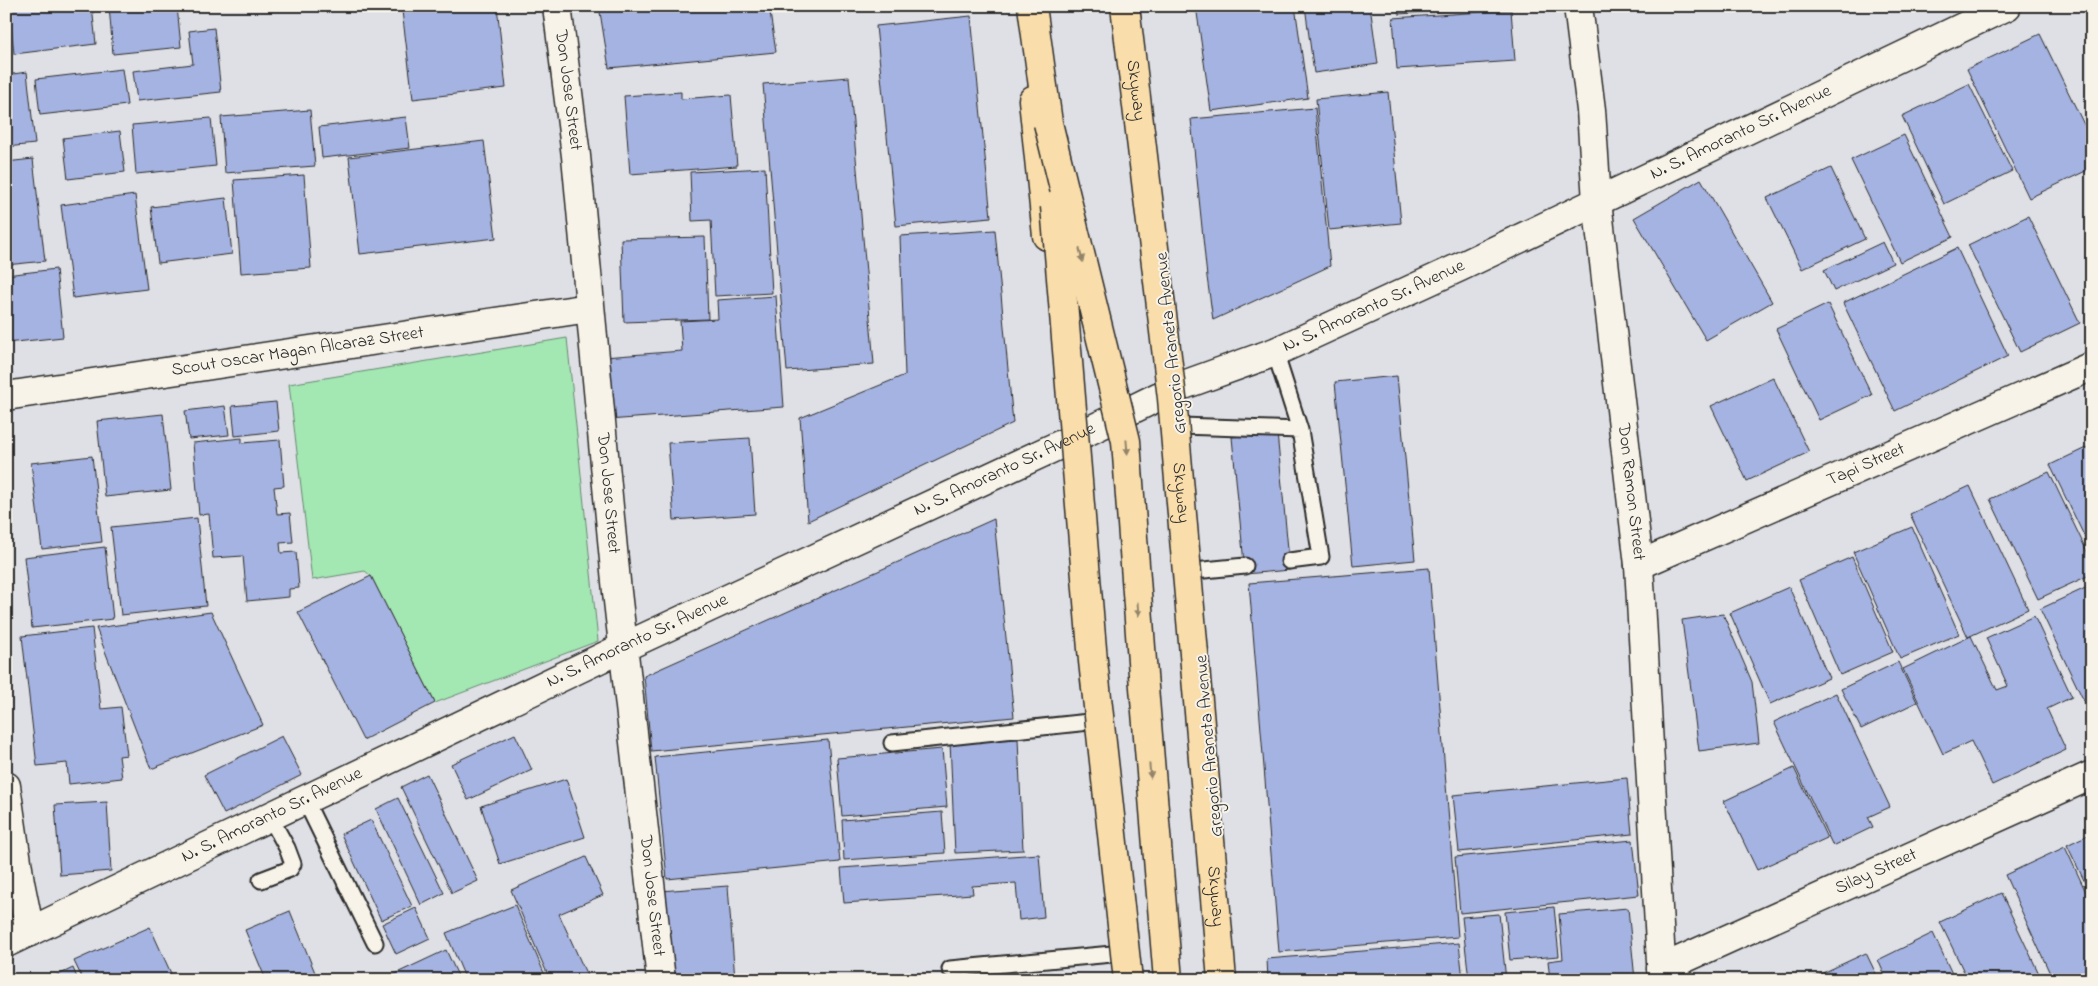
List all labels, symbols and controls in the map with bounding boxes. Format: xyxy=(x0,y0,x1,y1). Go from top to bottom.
street label: Don Jose Street xyxy=(547,28,588,152)
street label: Skyway xyxy=(1119,59,1152,122)
street label: N. S. Amoranto Sr. Avenue xyxy=(1646,78,1837,187)
one-way arrow xyxy=(1077,248,1085,263)
street label: Gregorio Araneta Avenue xyxy=(1149,250,1195,435)
street label: N. S. Amoranto Sr. Avenue xyxy=(1279,253,1470,360)
street label: Scout Oscar Magan Alcaraz Street xyxy=(170,320,426,384)
street label: N. S. Amoranto Sr. Avenue xyxy=(910,416,1101,524)
street label: Don Ramon Street xyxy=(1610,421,1651,562)
street label: Don Jose Street xyxy=(589,431,626,555)
street label: Tapi Street xyxy=(1823,437,1909,494)
one-way arrow xyxy=(1123,439,1131,455)
street label: Skyway xyxy=(1165,461,1196,524)
street label: N. S. Amoranto Sr. Avenue xyxy=(542,587,733,695)
one-way arrow xyxy=(1134,601,1142,617)
street label: Gregorio Araneta Avenue xyxy=(1189,653,1232,838)
street label: N. S. Amoranto Sr. Avenue xyxy=(177,761,368,870)
one-way arrow xyxy=(1147,763,1155,779)
street label: Don Jose Street xyxy=(632,833,671,958)
street label: Silay Street xyxy=(1831,842,1921,902)
street label: Skyway xyxy=(1199,865,1230,928)

